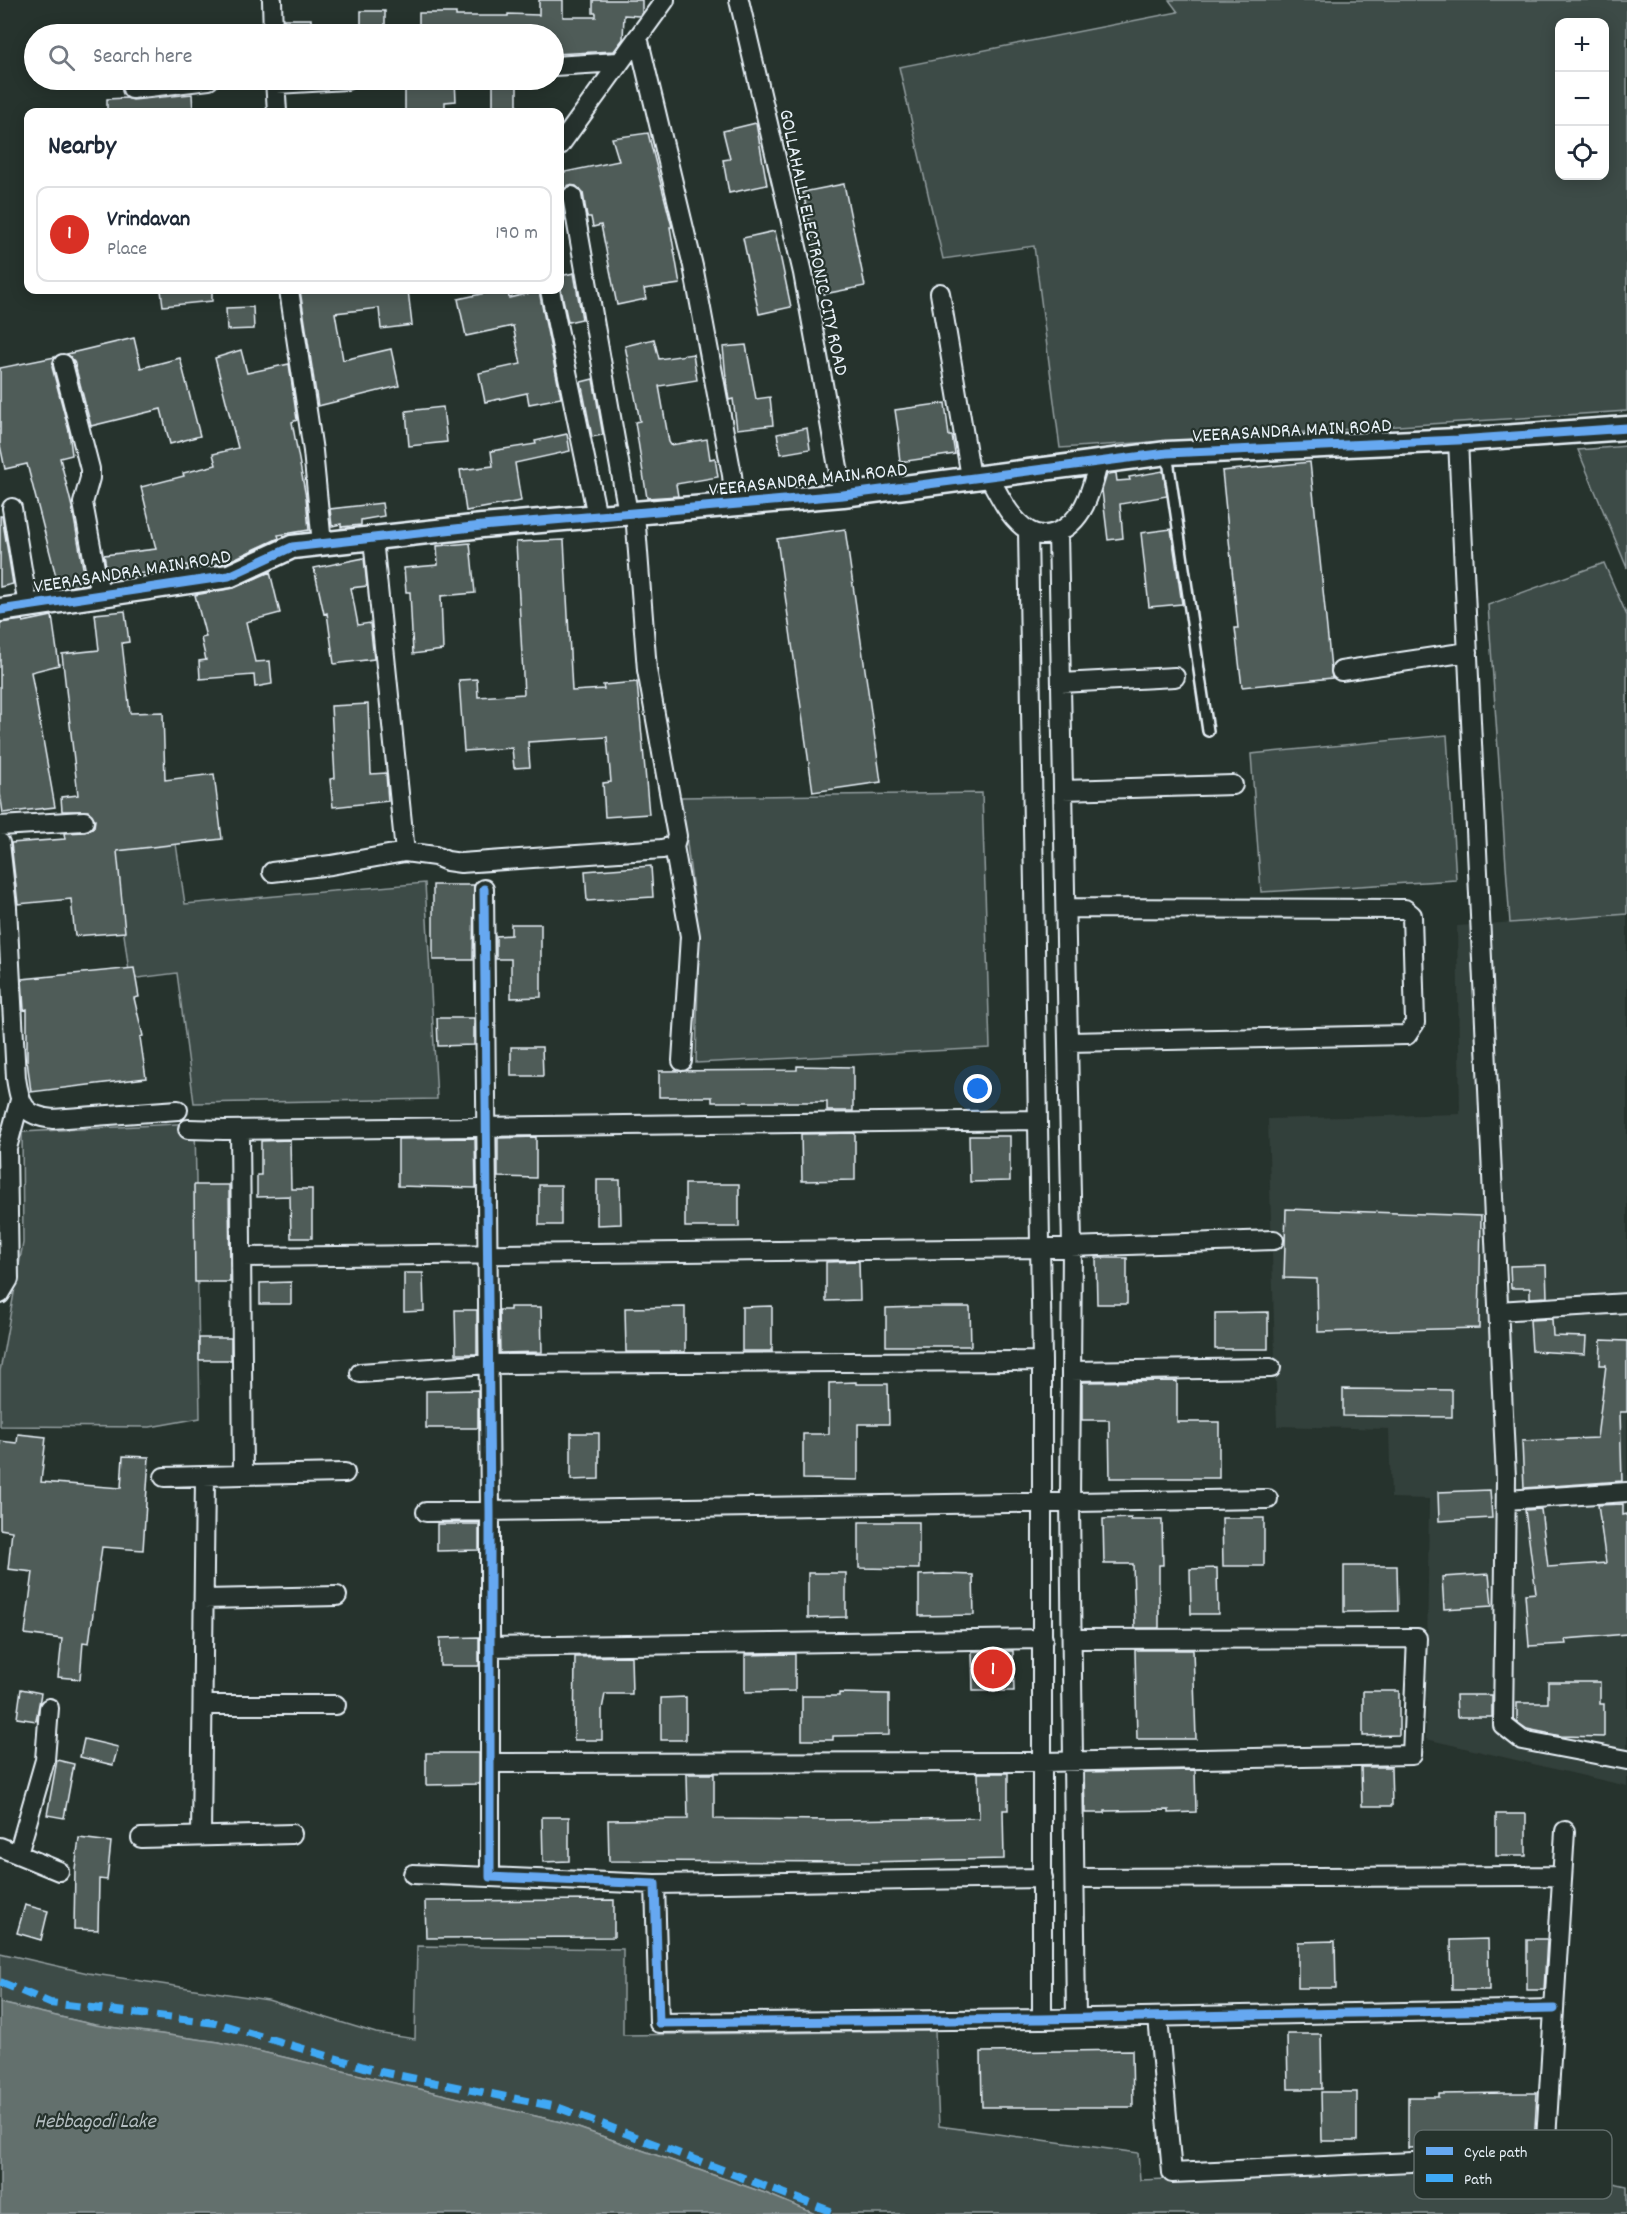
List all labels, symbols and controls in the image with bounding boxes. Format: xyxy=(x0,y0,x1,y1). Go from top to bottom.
map controls xyxy=(1555,18,1609,180)
button: + xyxy=(1555,18,1609,72)
search box xyxy=(24,24,564,90)
icon: search xyxy=(45,41,78,74)
text: Search here xyxy=(93,42,192,73)
button: − xyxy=(1555,72,1609,126)
street label: GOLLAHALLI ELECTRONIC CITY ROAD xyxy=(770,107,854,378)
button: locate xyxy=(1555,126,1609,180)
text: Nearby xyxy=(48,129,116,166)
text: Vrindavan xyxy=(107,205,190,236)
text: 1 xyxy=(67,220,72,248)
text: 190 m xyxy=(495,220,538,248)
text: Place xyxy=(107,236,147,264)
street label: VEERASANDRA MAIN ROAD xyxy=(1192,413,1392,451)
street label: VEERASANDRA MAIN ROAD xyxy=(708,457,909,505)
street label: VEERASANDRA MAIN ROAD xyxy=(32,544,233,602)
your location xyxy=(963,1074,992,1103)
pin: 1 xyxy=(974,1646,1012,1692)
water label: Hebbagodi Lake xyxy=(34,2108,157,2138)
legend xyxy=(1414,2130,1612,2199)
text: Cycle path xyxy=(1464,2142,1527,2165)
text: Path xyxy=(1464,2169,1492,2192)

